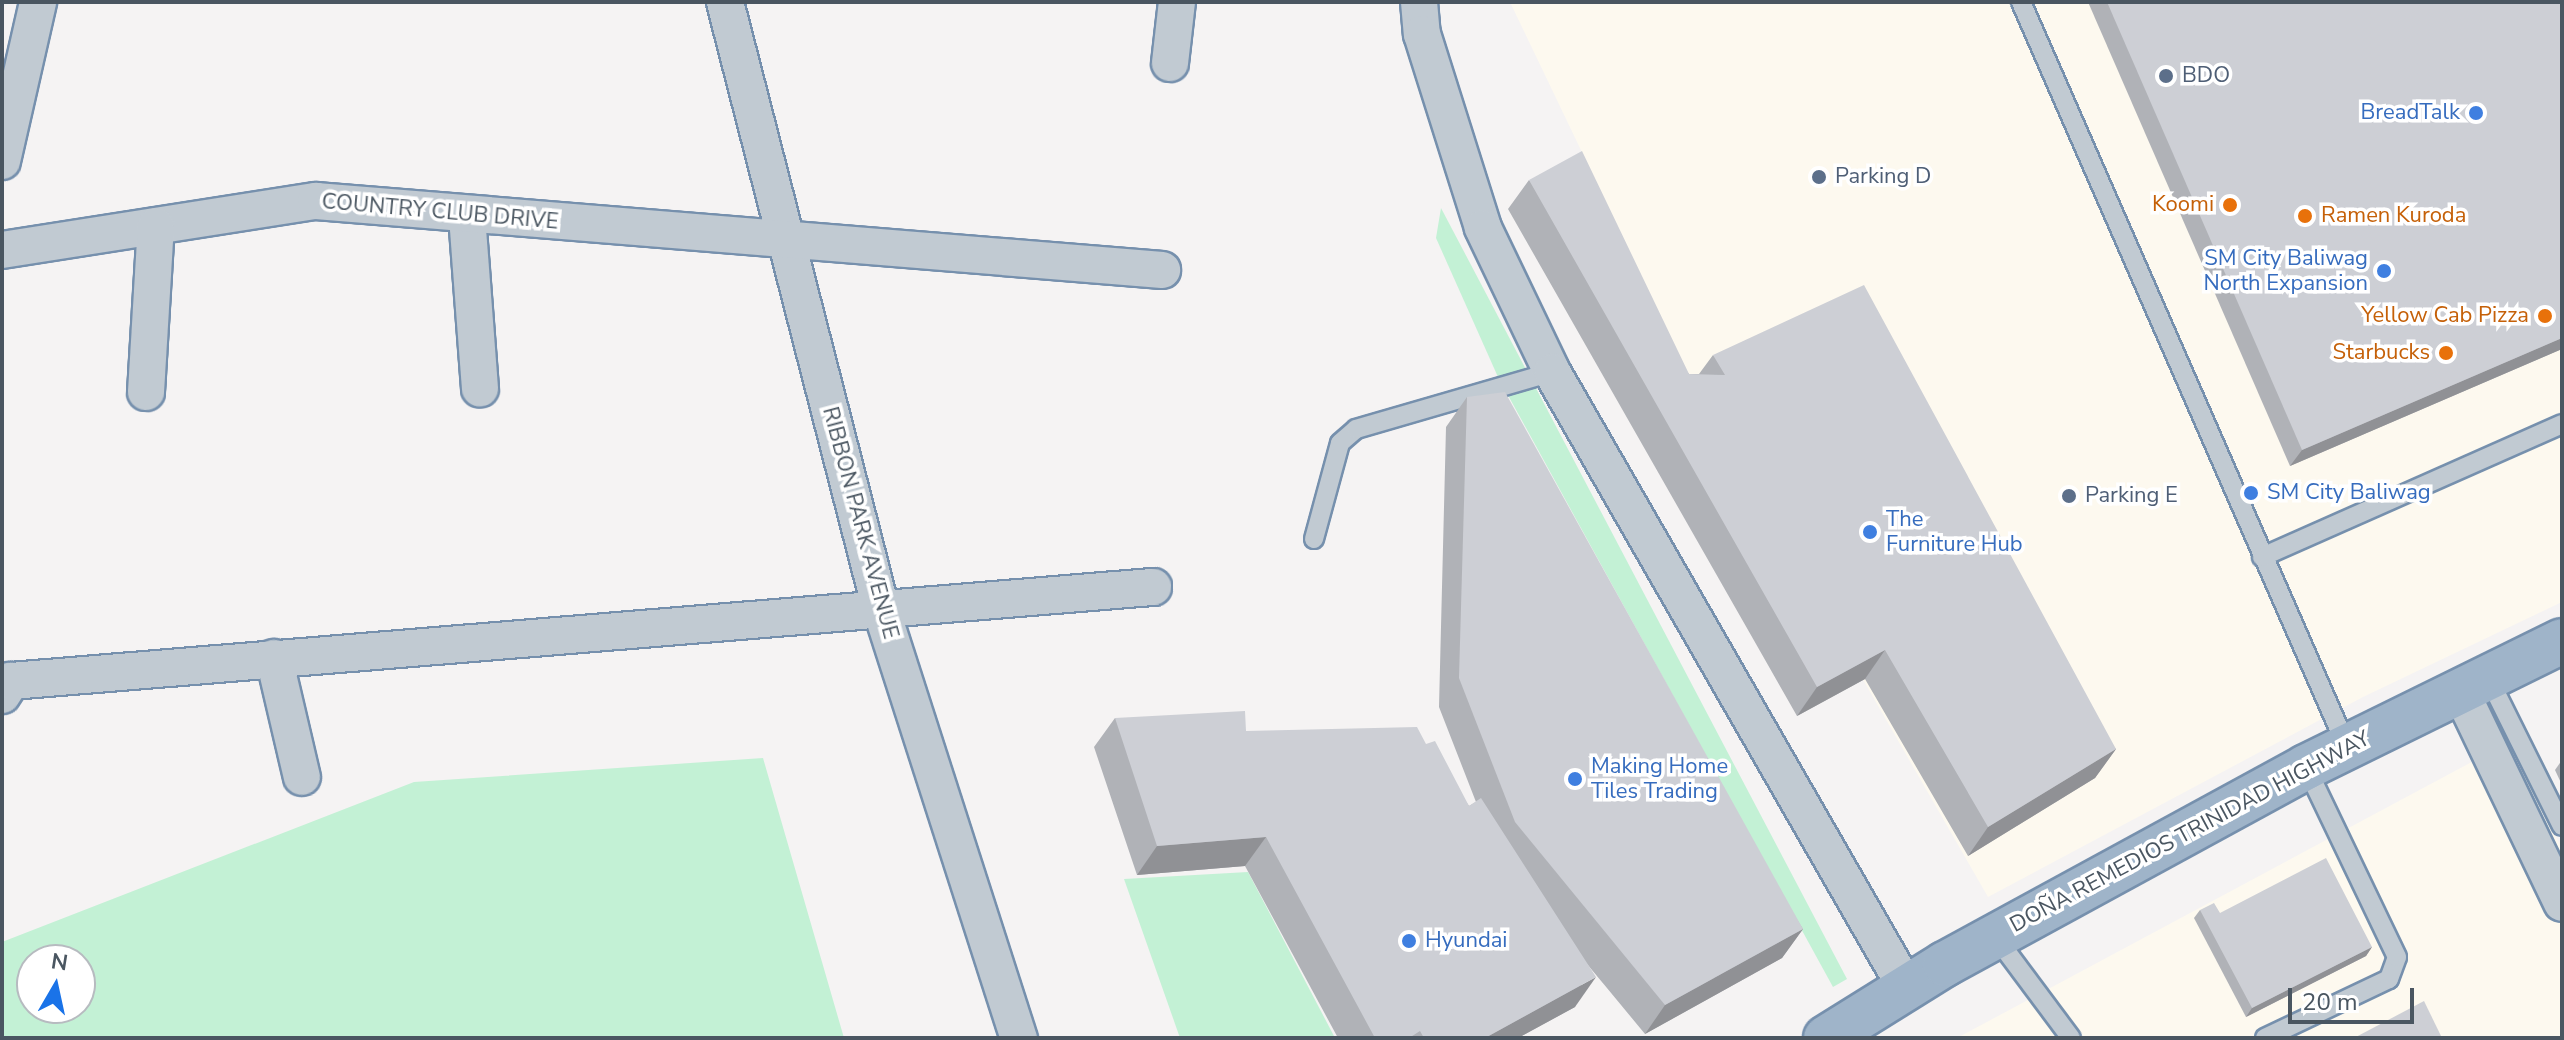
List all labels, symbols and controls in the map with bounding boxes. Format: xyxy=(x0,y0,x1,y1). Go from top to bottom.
place label: BDO xyxy=(2182,63,2230,89)
marker: BDO xyxy=(2157,67,2175,85)
place label: BreadTalk xyxy=(2360,100,2460,126)
marker: BreadTalk xyxy=(2467,104,2485,122)
place label: Parking D xyxy=(1835,164,1931,190)
marker: Parking D xyxy=(1810,168,1828,186)
street label: COUNTRY CLUB DRIVE xyxy=(321,189,559,235)
place label: Koomi xyxy=(2152,192,2214,218)
marker: Koomi xyxy=(2221,196,2239,214)
place label: Ramen Kuroda xyxy=(2321,203,2466,229)
marker: Ramen Kuroda xyxy=(2296,207,2314,225)
place label: SM City Baliwag North Expansion xyxy=(2203,245,2368,296)
marker: SM City Baliwag North Expansion xyxy=(2375,262,2393,280)
place label: Yellow Cab Pizza xyxy=(2361,303,2529,329)
marker: Yellow Cab Pizza xyxy=(2536,307,2554,325)
place label: Starbucks xyxy=(2333,340,2430,366)
marker: Starbucks xyxy=(2437,344,2455,362)
street label: RIBBON PARK AVENUE xyxy=(816,404,904,642)
place label: SM City Baliwag xyxy=(2267,480,2431,506)
place label: Parking E xyxy=(2085,483,2178,509)
marker: SM City Baliwag xyxy=(2242,484,2260,502)
marker: Parking E xyxy=(2060,487,2078,505)
place label: The Furniture Hub xyxy=(1886,506,2023,558)
marker: The Furniture Hub xyxy=(1861,523,1879,541)
street label: DOÑA REMEDIOS TRINIDAD HIGHWAY xyxy=(2006,726,2374,938)
place label: Making Home Tiles Trading xyxy=(1591,753,1728,804)
marker: Making Home Tiles Trading xyxy=(1566,770,1584,788)
place label: Hyundai xyxy=(1425,928,1507,954)
marker: Hyundai xyxy=(1400,932,1418,950)
north arrow xyxy=(16,944,96,1024)
text: N xyxy=(49,946,70,978)
scale bar xyxy=(2292,972,2418,1022)
text: 20 m xyxy=(2302,986,2358,1018)

